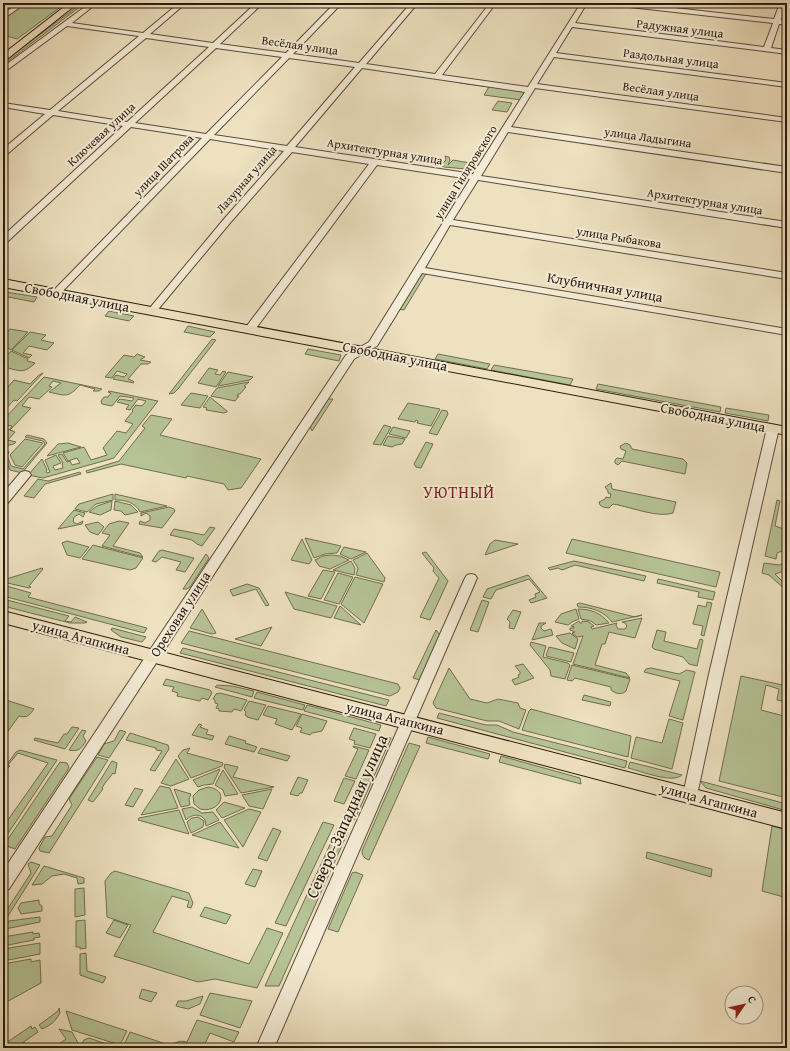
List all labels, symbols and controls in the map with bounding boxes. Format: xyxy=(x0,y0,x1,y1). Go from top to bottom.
street label: Радужная улица xyxy=(636,14,725,42)
street label: Весёлая улица xyxy=(261,31,339,59)
street label: Раздольная улица xyxy=(622,44,720,72)
street label: Весёлая улица xyxy=(622,77,700,105)
street label: Ключевая улица xyxy=(63,98,139,170)
street label: улица Гиляровского xyxy=(429,122,501,223)
street label: улица Ладыгина xyxy=(602,122,693,152)
street label: улица Шатрова xyxy=(128,130,197,201)
street label: Архитектурная улица xyxy=(326,133,444,169)
street label: Лазурная улица xyxy=(212,141,280,217)
street label: Архитектурная улица xyxy=(646,183,764,219)
street label: улица Рыбакова xyxy=(574,222,663,252)
street label: Клубничная улица xyxy=(546,267,665,307)
street label: Свободная улица xyxy=(23,277,131,317)
street label: Свободная улица xyxy=(341,336,449,376)
street label: Свободная улица xyxy=(659,397,767,437)
district label: УЮТНЫЙ xyxy=(423,480,495,504)
street label: Ореховая улица xyxy=(145,567,215,661)
street label: улица Агапкина xyxy=(29,614,132,660)
street label: улица Агапкина xyxy=(343,696,446,740)
street label: Северо-Западная улица xyxy=(299,730,393,902)
street label: улица Агапкина xyxy=(657,777,760,823)
north arrow xyxy=(724,985,764,1025)
text: С xyxy=(744,992,761,1006)

